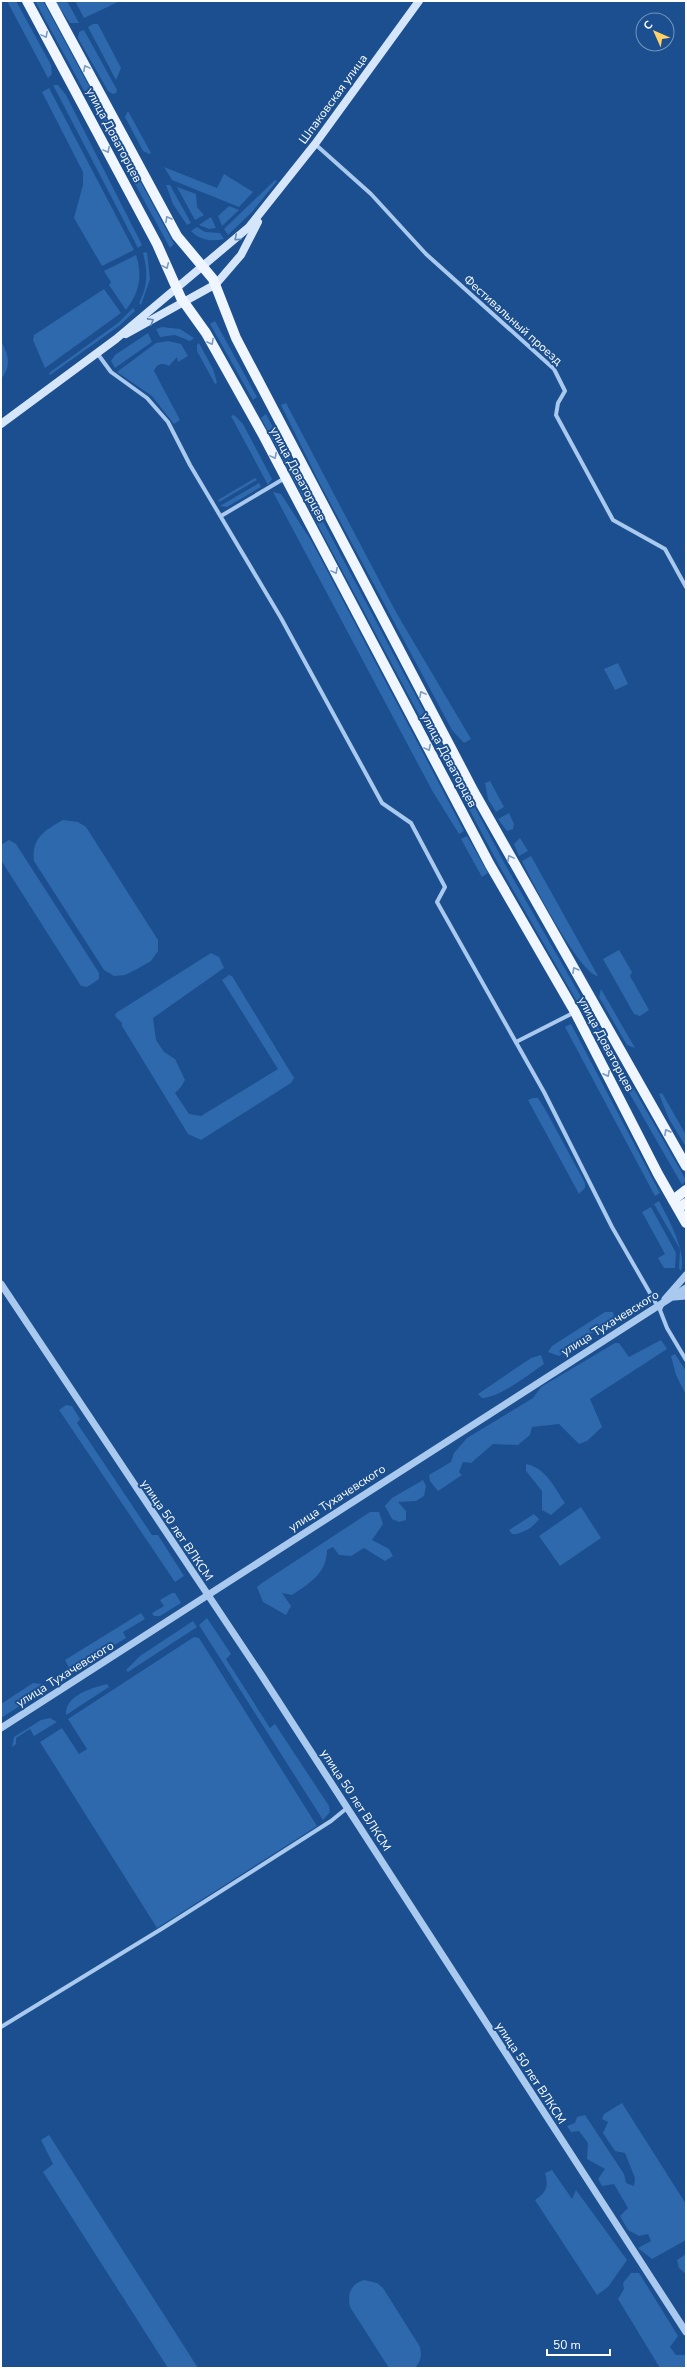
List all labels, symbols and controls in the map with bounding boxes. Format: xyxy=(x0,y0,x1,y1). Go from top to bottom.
north arrow xyxy=(635,12,675,52)
text: С xyxy=(640,17,657,33)
one-way arrow xyxy=(41,31,48,39)
street label: Шпаковская улица xyxy=(295,51,371,147)
one-way arrow xyxy=(83,64,90,72)
street label: улица Доваторцев xyxy=(82,85,146,186)
one-way arrow xyxy=(102,146,110,153)
one-way arrow xyxy=(165,216,173,223)
one-way arrow xyxy=(234,234,242,241)
one-way arrow xyxy=(161,261,169,269)
street label: Фестивальный проезд xyxy=(460,271,566,369)
one-way arrow xyxy=(147,319,154,326)
one-way arrow xyxy=(207,338,214,345)
street label: улица Доваторцев xyxy=(266,424,330,525)
one-way arrow xyxy=(269,452,277,459)
one-way arrow xyxy=(330,567,337,574)
one-way arrow xyxy=(420,691,427,698)
street label: улица Доваторцев xyxy=(417,710,481,811)
one-way arrow xyxy=(424,743,431,751)
one-way arrow xyxy=(507,855,515,862)
one-way arrow xyxy=(573,967,580,974)
street label: улица Доваторцев xyxy=(574,994,638,1095)
one-way arrow xyxy=(602,1070,610,1077)
one-way arrow xyxy=(664,1129,671,1136)
street label: улица Тухачевского xyxy=(558,1286,662,1360)
street label: улица Тухачевского xyxy=(285,1461,389,1535)
street label: улица 50 лет ВЛКСМ xyxy=(137,1476,217,1584)
street label: улица Тухачевского xyxy=(13,1637,117,1711)
street label: улица 50 лет ВЛКСМ xyxy=(317,1746,395,1854)
street label: улица 50 лет ВЛКСМ xyxy=(492,2019,570,2127)
scale bar xyxy=(547,2331,610,2357)
text: 50 m xyxy=(553,2337,581,2353)

